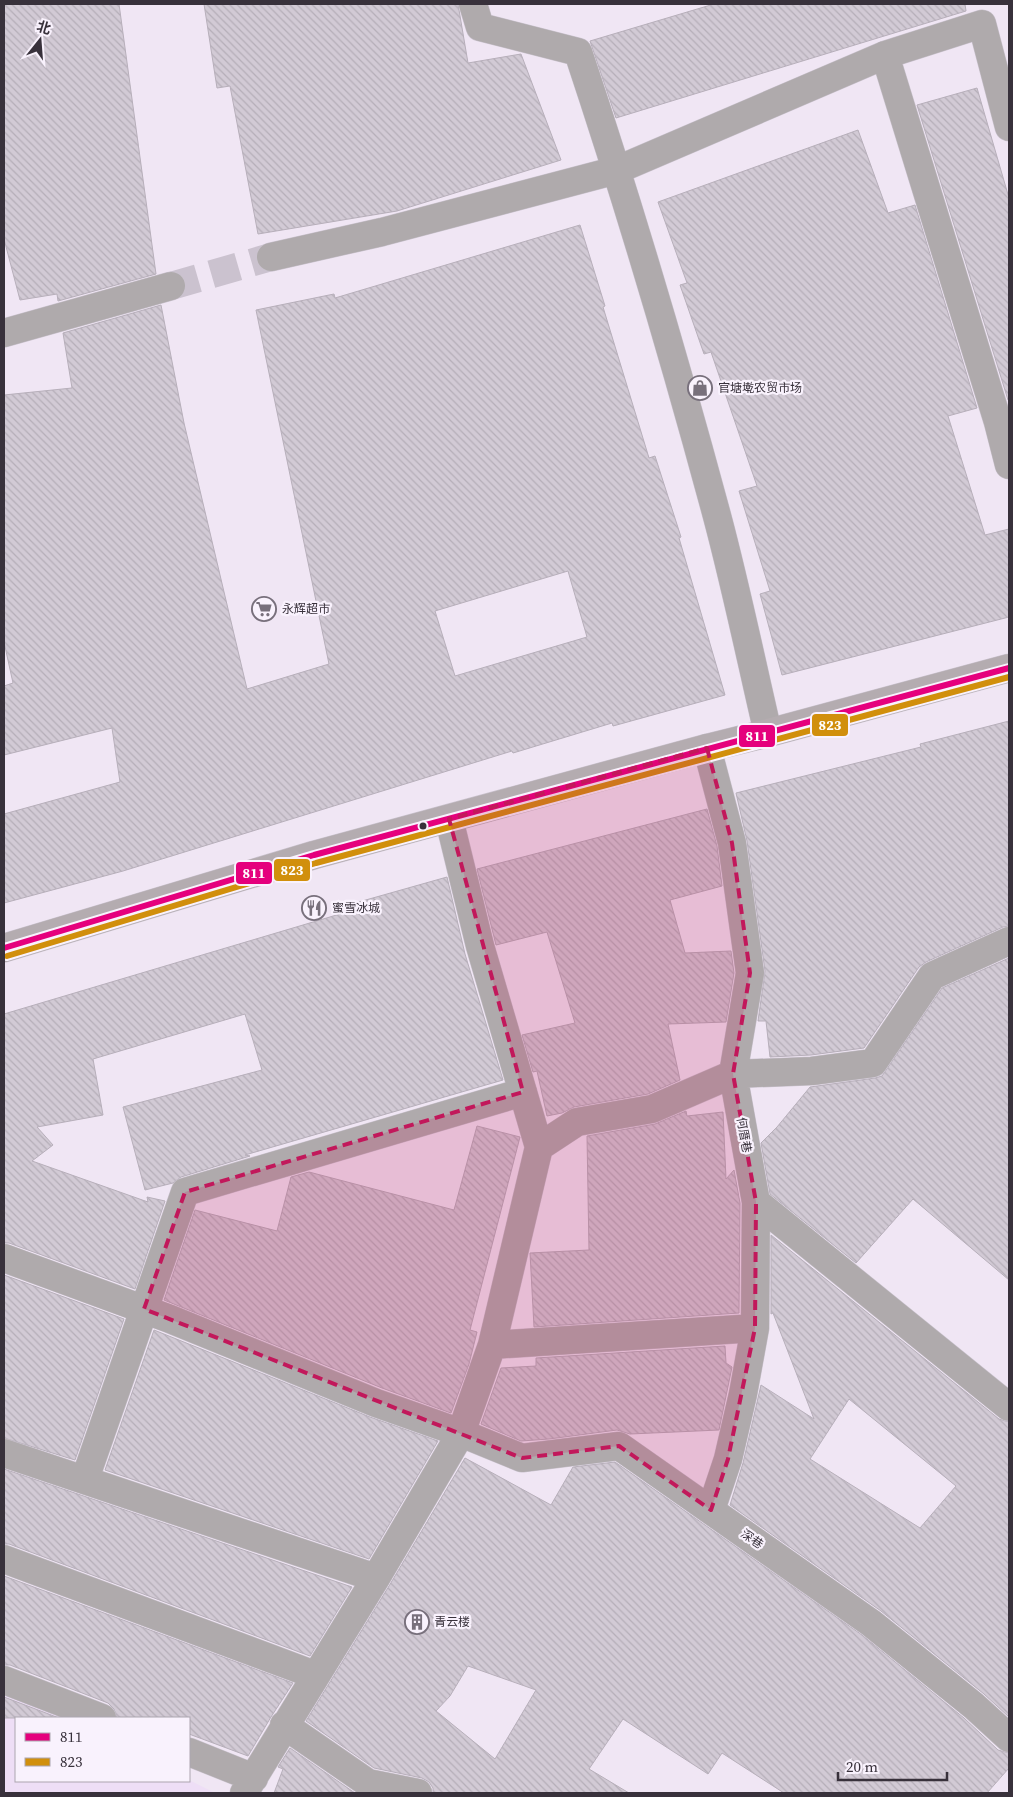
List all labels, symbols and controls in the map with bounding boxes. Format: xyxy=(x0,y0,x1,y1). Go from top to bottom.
north arrow xyxy=(15,15,65,65)
text: 北 xyxy=(34,16,53,39)
shop icon: 官塘墘农贸市场 xyxy=(687,375,713,401)
place label: 官塘墘农贸市场 xyxy=(718,380,802,396)
supermarket icon: 永辉超市 xyxy=(251,596,277,622)
place label: 永辉超市 xyxy=(282,601,330,617)
line badge: 823 xyxy=(811,713,849,737)
text: 823 xyxy=(819,715,842,735)
line badge: 811 xyxy=(738,724,776,748)
text: 811 xyxy=(746,726,768,746)
unlabelled marker xyxy=(418,821,428,831)
line badge: 823 xyxy=(273,858,311,882)
text: 823 xyxy=(281,860,304,880)
line badge: 811 xyxy=(235,861,273,885)
text: 811 xyxy=(243,863,265,883)
restaurant icon: 蜜雪冰城 xyxy=(301,895,327,921)
place label: 蜜雪冰城 xyxy=(332,900,380,916)
street label: 何厝巷 xyxy=(733,1116,755,1154)
street label: 深巷 xyxy=(738,1526,766,1552)
building icon: 青云楼 xyxy=(404,1609,430,1635)
place label: 青云楼 xyxy=(434,1614,470,1630)
legend xyxy=(15,1717,190,1782)
text: 811 xyxy=(60,1726,83,1747)
scale bar xyxy=(838,1750,947,1782)
text: 823 xyxy=(60,1751,83,1772)
text: 20 m xyxy=(846,1756,878,1777)

